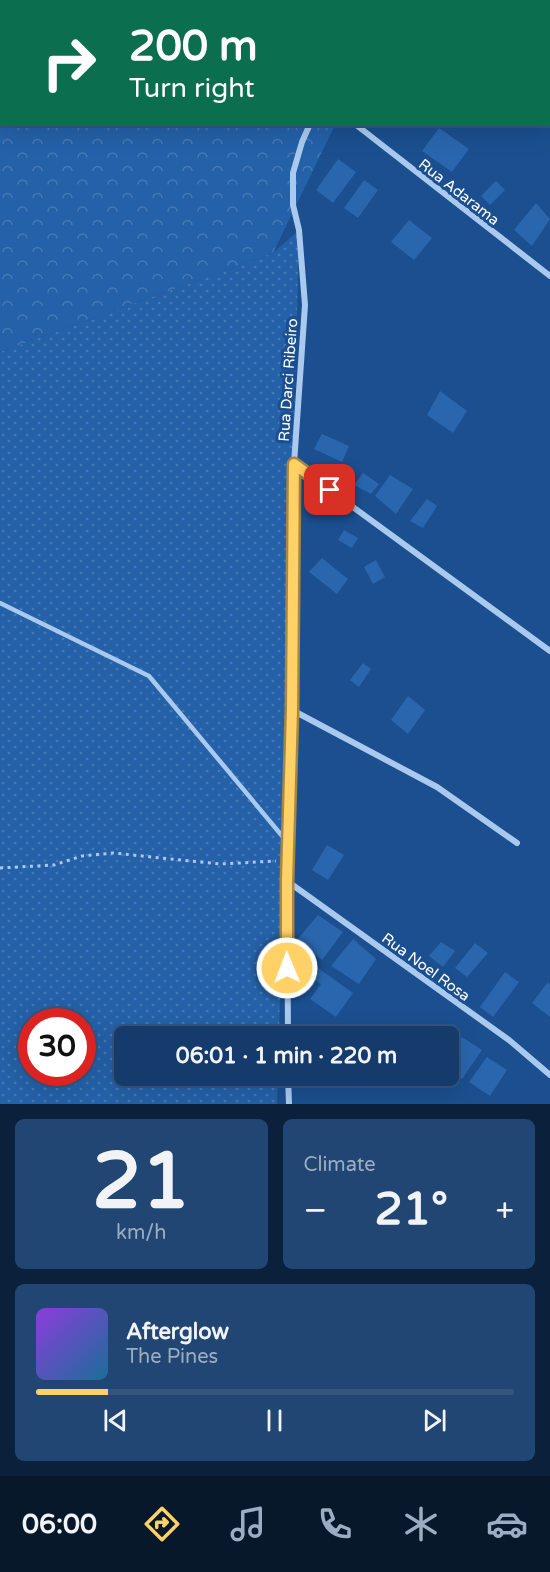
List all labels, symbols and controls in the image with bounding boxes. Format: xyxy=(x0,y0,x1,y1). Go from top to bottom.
text: 200 m xyxy=(129,21,258,72)
icon: right xyxy=(30,24,108,102)
text: Turn right xyxy=(129,72,255,105)
street label: Rua Adarama xyxy=(415,155,503,229)
street label: Rua Darci Ribeiro xyxy=(275,318,301,442)
pin xyxy=(304,464,355,515)
icon: arrive xyxy=(313,473,346,506)
street label: Rua Noel Rosa xyxy=(378,929,474,1005)
position arrow xyxy=(255,936,319,1000)
speed limit sign: 30 xyxy=(18,1008,96,1086)
text: 06:01 · 1 min · 220 m xyxy=(176,1043,397,1069)
text: 21 xyxy=(92,1135,190,1229)
text: Climate xyxy=(304,1153,376,1177)
text: 21° xyxy=(374,1183,448,1237)
text: − xyxy=(304,1191,327,1230)
text: + xyxy=(495,1191,514,1230)
text: km/h xyxy=(116,1221,166,1245)
text: Afterglow xyxy=(126,1319,229,1345)
text: The Pines xyxy=(126,1345,218,1369)
icon: previous xyxy=(99,1404,132,1437)
icon: pause xyxy=(258,1404,291,1437)
icon: next xyxy=(418,1404,451,1437)
icon: directions xyxy=(141,1503,183,1545)
icon: music xyxy=(227,1503,269,1545)
icon: phone xyxy=(314,1503,356,1545)
icon: climate xyxy=(400,1503,442,1545)
icon: car xyxy=(486,1503,528,1545)
text: 06:00 xyxy=(22,1508,97,1541)

